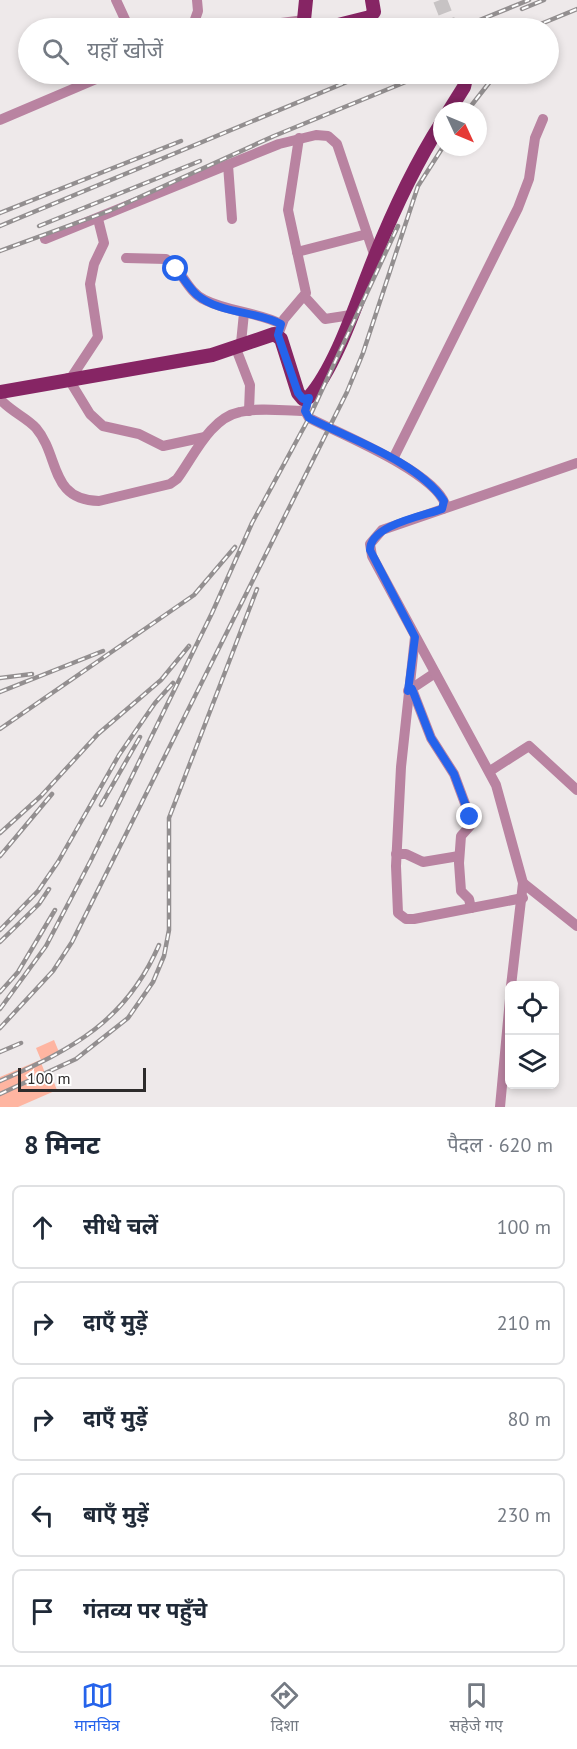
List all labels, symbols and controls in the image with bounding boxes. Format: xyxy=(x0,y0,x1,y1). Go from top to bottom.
search box xyxy=(18,18,559,84)
icon: search xyxy=(39,35,72,68)
text: यहाँ खोजें xyxy=(87,36,163,64)
north arrow xyxy=(433,102,487,156)
route start xyxy=(162,255,188,281)
route end xyxy=(456,803,482,829)
map controls xyxy=(505,981,559,1089)
button: locate xyxy=(505,981,559,1035)
button: layers xyxy=(505,1035,559,1089)
scale bar xyxy=(18,1065,146,1092)
text: 100 m xyxy=(27,1068,70,1088)
text: 8 मिनट xyxy=(24,1128,100,1161)
text: पैदल · 620 m xyxy=(447,1132,553,1158)
icon: ahead xyxy=(26,1211,59,1244)
text: सीधे चलें xyxy=(83,1212,158,1240)
text: 100 m xyxy=(497,1214,551,1240)
icon: right xyxy=(26,1307,59,1340)
text: दाएँ मुड़ें xyxy=(83,1308,148,1336)
text: 210 m xyxy=(497,1310,551,1336)
icon: right xyxy=(26,1403,59,1436)
text: दाएँ मुड़ें xyxy=(83,1404,148,1432)
text: 80 m xyxy=(508,1406,551,1432)
icon: left xyxy=(26,1499,59,1532)
text: बाएँ मुड़ें xyxy=(83,1500,149,1528)
text: 230 m xyxy=(497,1502,551,1528)
icon: arrive xyxy=(26,1595,59,1628)
text: गंतव्य पर पहुँचे xyxy=(83,1596,207,1624)
tab: मानचित्र xyxy=(74,1679,120,1738)
tab: दिशा xyxy=(268,1679,301,1738)
tab: सहेजे गए xyxy=(450,1679,503,1738)

